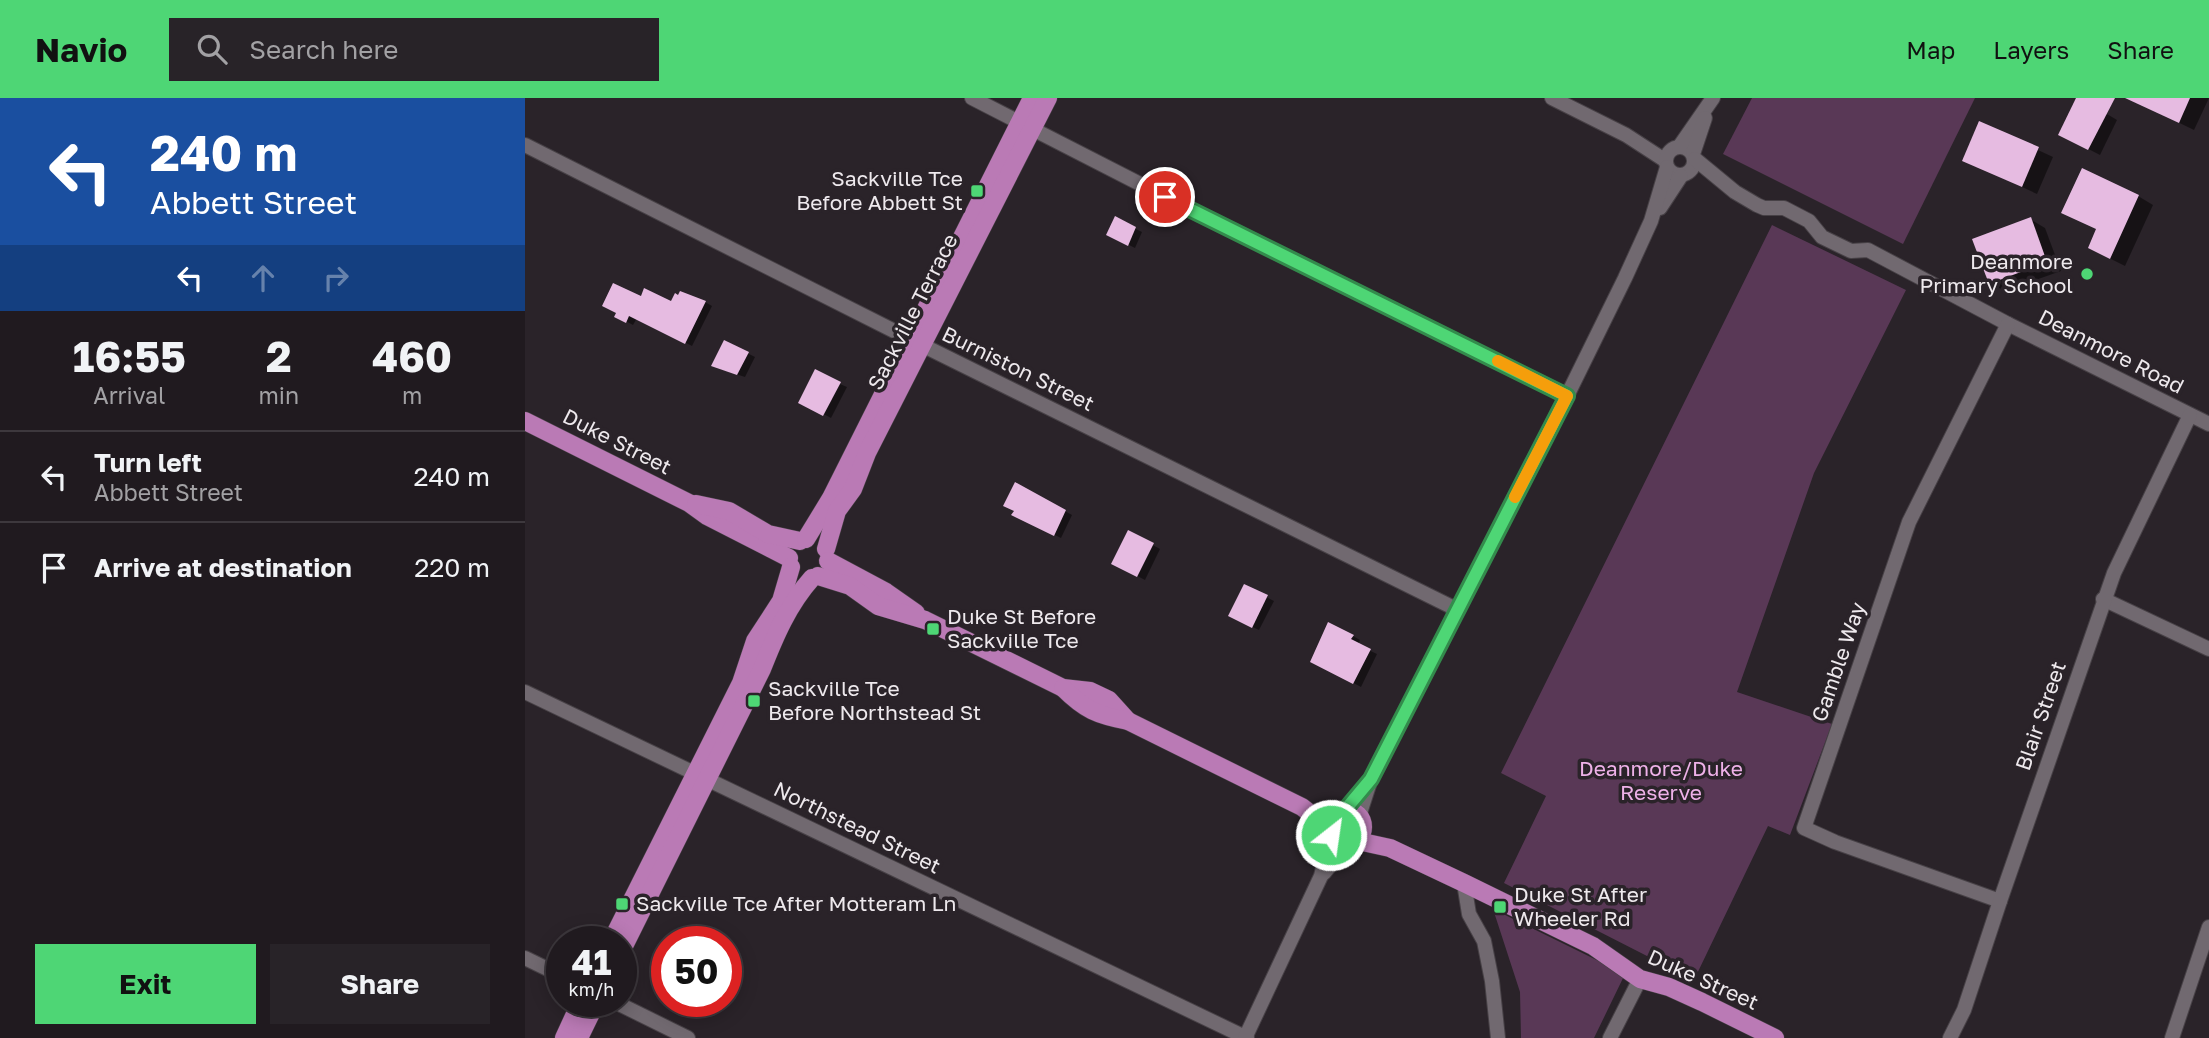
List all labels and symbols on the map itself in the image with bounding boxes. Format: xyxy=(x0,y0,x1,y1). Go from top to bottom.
place label: Sackville Tce Before Abbett St xyxy=(796,165,963,215)
pin xyxy=(1135,167,1195,227)
marker: Sackville Tce Before Abbett St xyxy=(969,183,985,199)
street label: Sackville Terrace xyxy=(862,229,963,394)
place label: Deanmore Primary School xyxy=(1919,248,2073,298)
marker: Deanmore Primary School xyxy=(2079,266,2095,282)
street label: Deanmore Road xyxy=(2034,303,2189,399)
street label: Burniston Street xyxy=(938,320,1099,416)
street label: Duke Street xyxy=(559,403,676,480)
street label: Gamble Way xyxy=(1805,598,1871,725)
place label: Duke St Before Sackville Tce xyxy=(947,603,1096,653)
marker: Duke St Before Sackville Tce xyxy=(925,621,941,637)
street label: Blair Street xyxy=(2009,658,2071,774)
place label: Sackville Tce Before Northstead St xyxy=(768,675,981,725)
marker: Sackville Tce Before Northstead St xyxy=(746,693,762,709)
park label: Deanmore/Duke Reserve xyxy=(1579,755,1743,805)
street label: Northstead Street xyxy=(770,775,945,879)
position arrow xyxy=(1294,798,1368,872)
place label: Duke St After Wheeler Rd xyxy=(1514,881,1647,931)
place label: Sackville Tce After Motteram Ln xyxy=(636,890,956,916)
marker: Sackville Tce After Motteram Ln xyxy=(614,896,630,912)
marker: Duke St After Wheeler Rd xyxy=(1492,899,1508,915)
speed limit sign: 50 xyxy=(651,926,742,1017)
street label: Duke Street xyxy=(1644,943,1763,1015)

